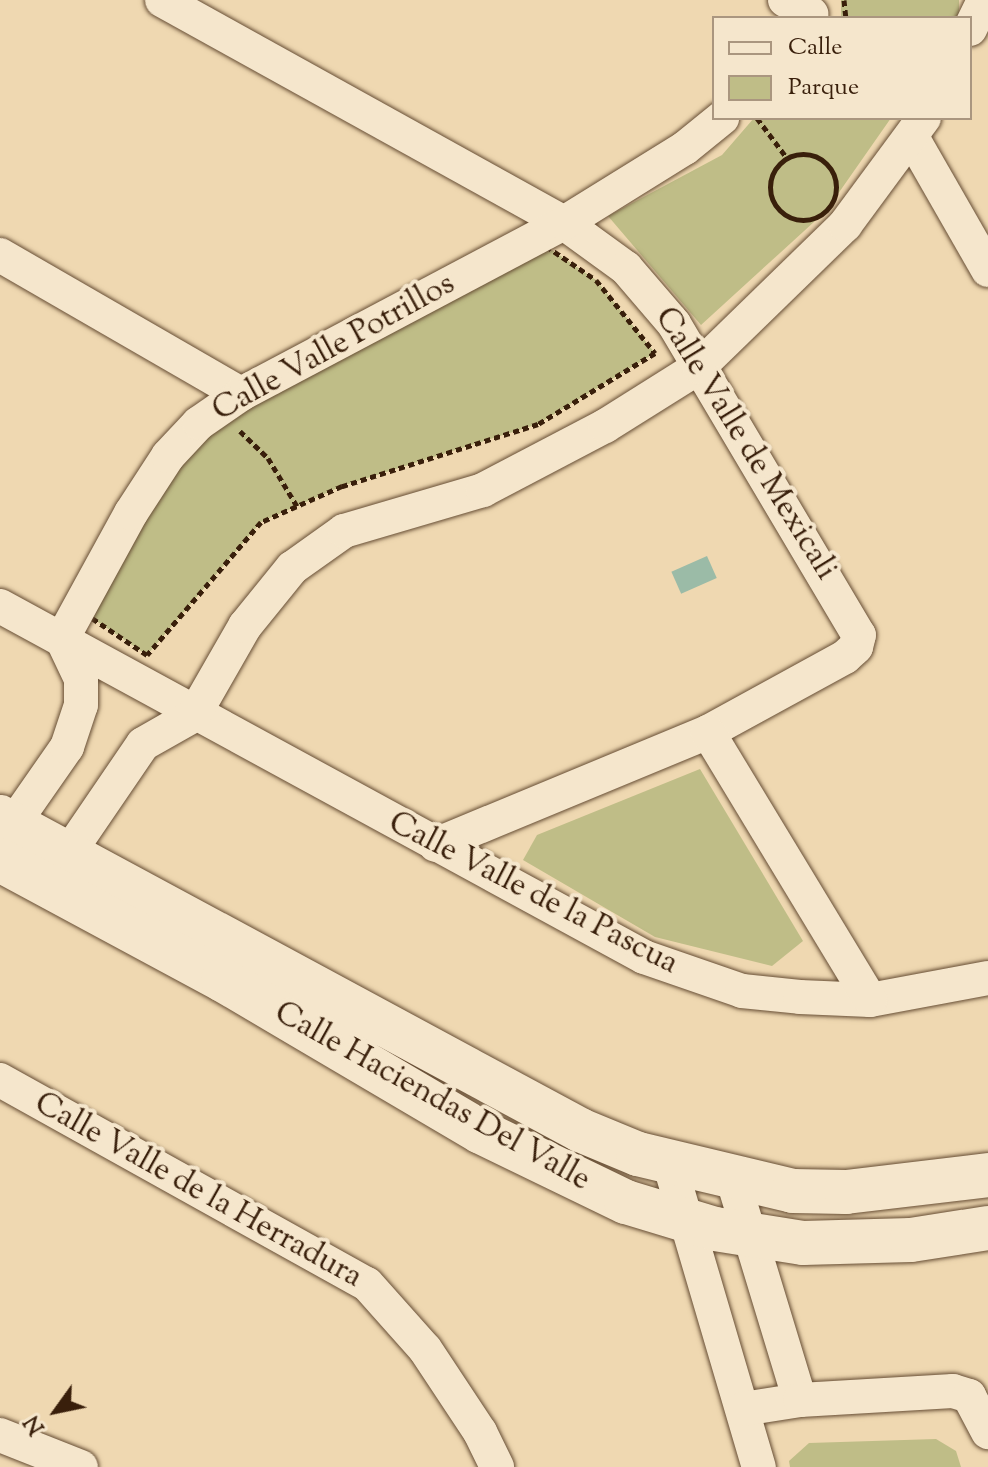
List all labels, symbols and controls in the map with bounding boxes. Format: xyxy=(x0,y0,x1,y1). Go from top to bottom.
legend xyxy=(712,16,972,120)
text: Calle xyxy=(788,31,842,65)
text: Parque xyxy=(788,71,859,105)
street label: Calle Valle Potrillos xyxy=(206,266,462,430)
street label: Calle Valle de Mexicali xyxy=(646,301,844,587)
street label: Calle Valle de la Pascua xyxy=(382,804,684,984)
street label: Calle Haciendas Del Valle xyxy=(267,994,597,1200)
street label: Calle Valle de la Herradura xyxy=(27,1085,369,1297)
north arrow xyxy=(16,1371,96,1451)
text: N xyxy=(18,1408,54,1440)

